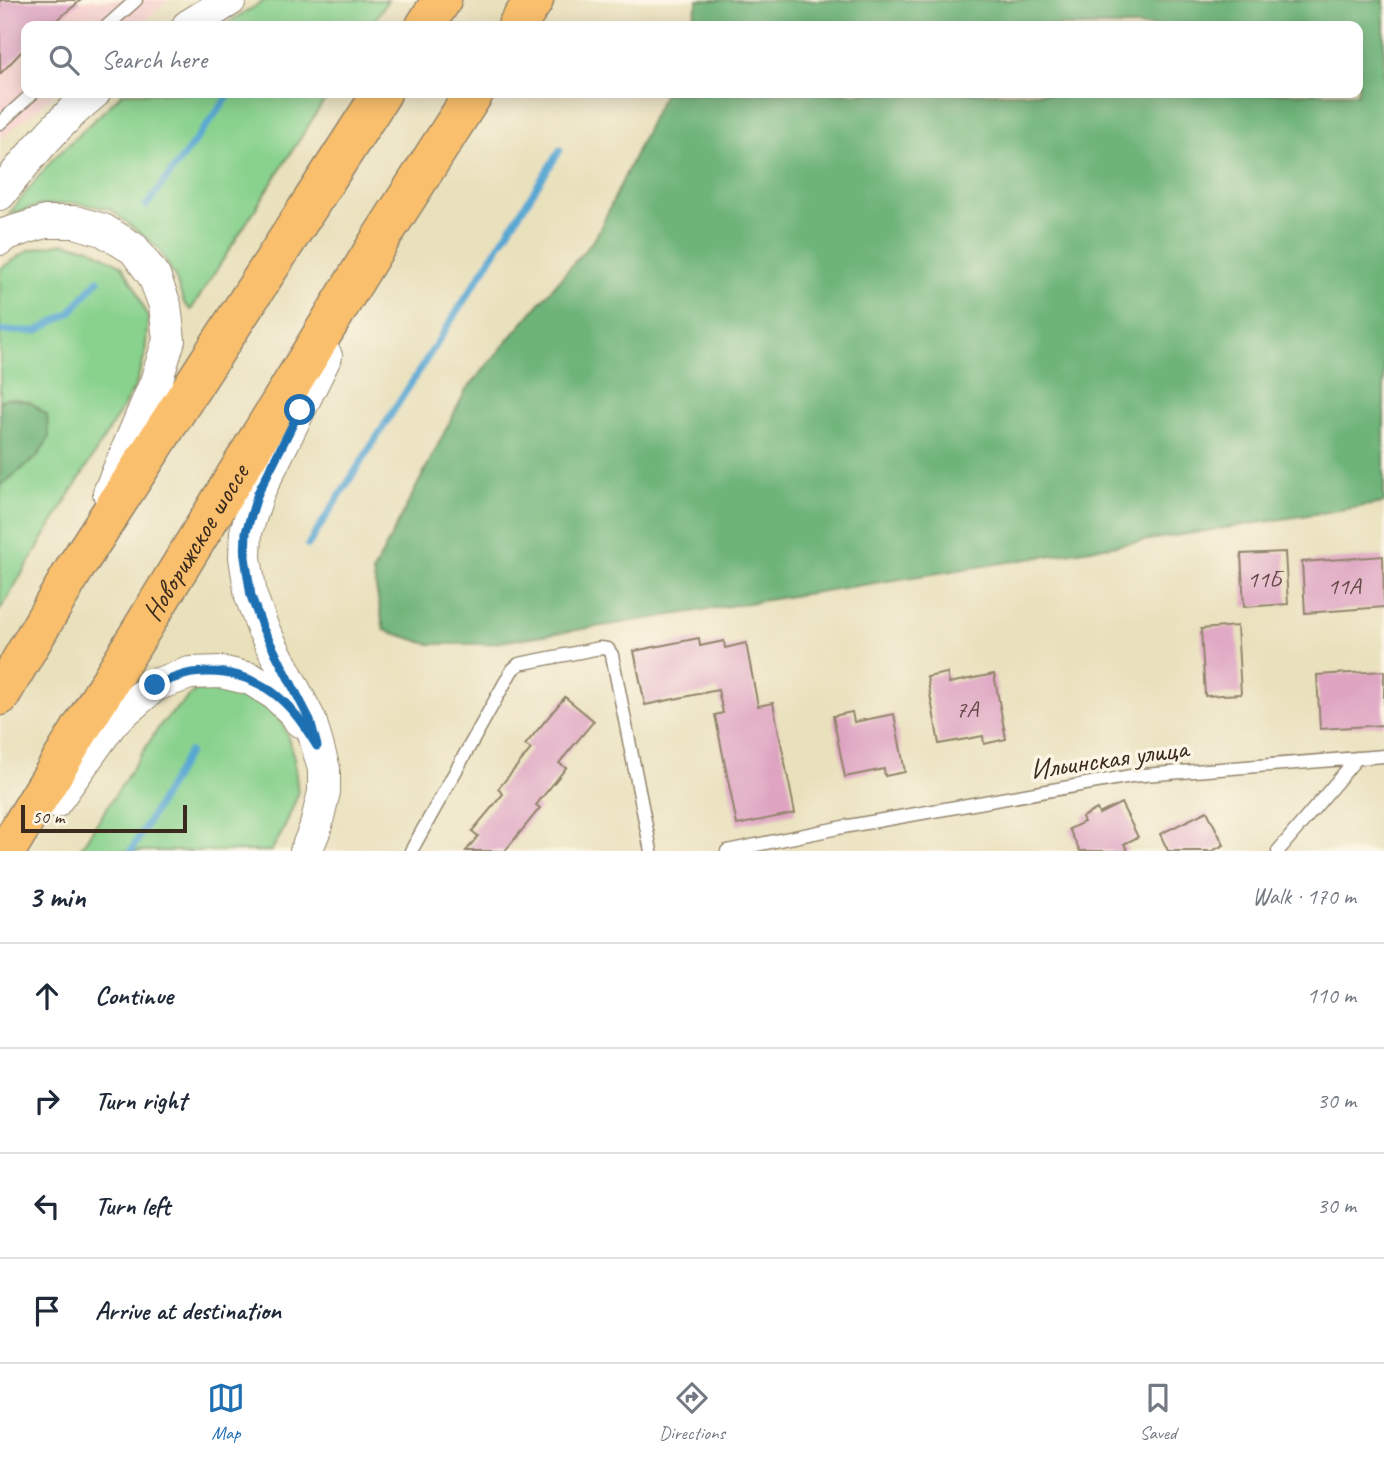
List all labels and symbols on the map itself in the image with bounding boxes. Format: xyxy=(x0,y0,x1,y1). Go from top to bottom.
route start xyxy=(284,394,315,425)
street label: Новорижское шоссе xyxy=(134,456,257,627)
house number: 11Б xyxy=(1247,564,1285,594)
house number: 11А xyxy=(1327,571,1362,601)
route end xyxy=(139,669,170,700)
house number: 7А xyxy=(956,694,979,724)
street label: Ильинская улица xyxy=(1028,730,1193,787)
scale bar xyxy=(21,802,187,834)

